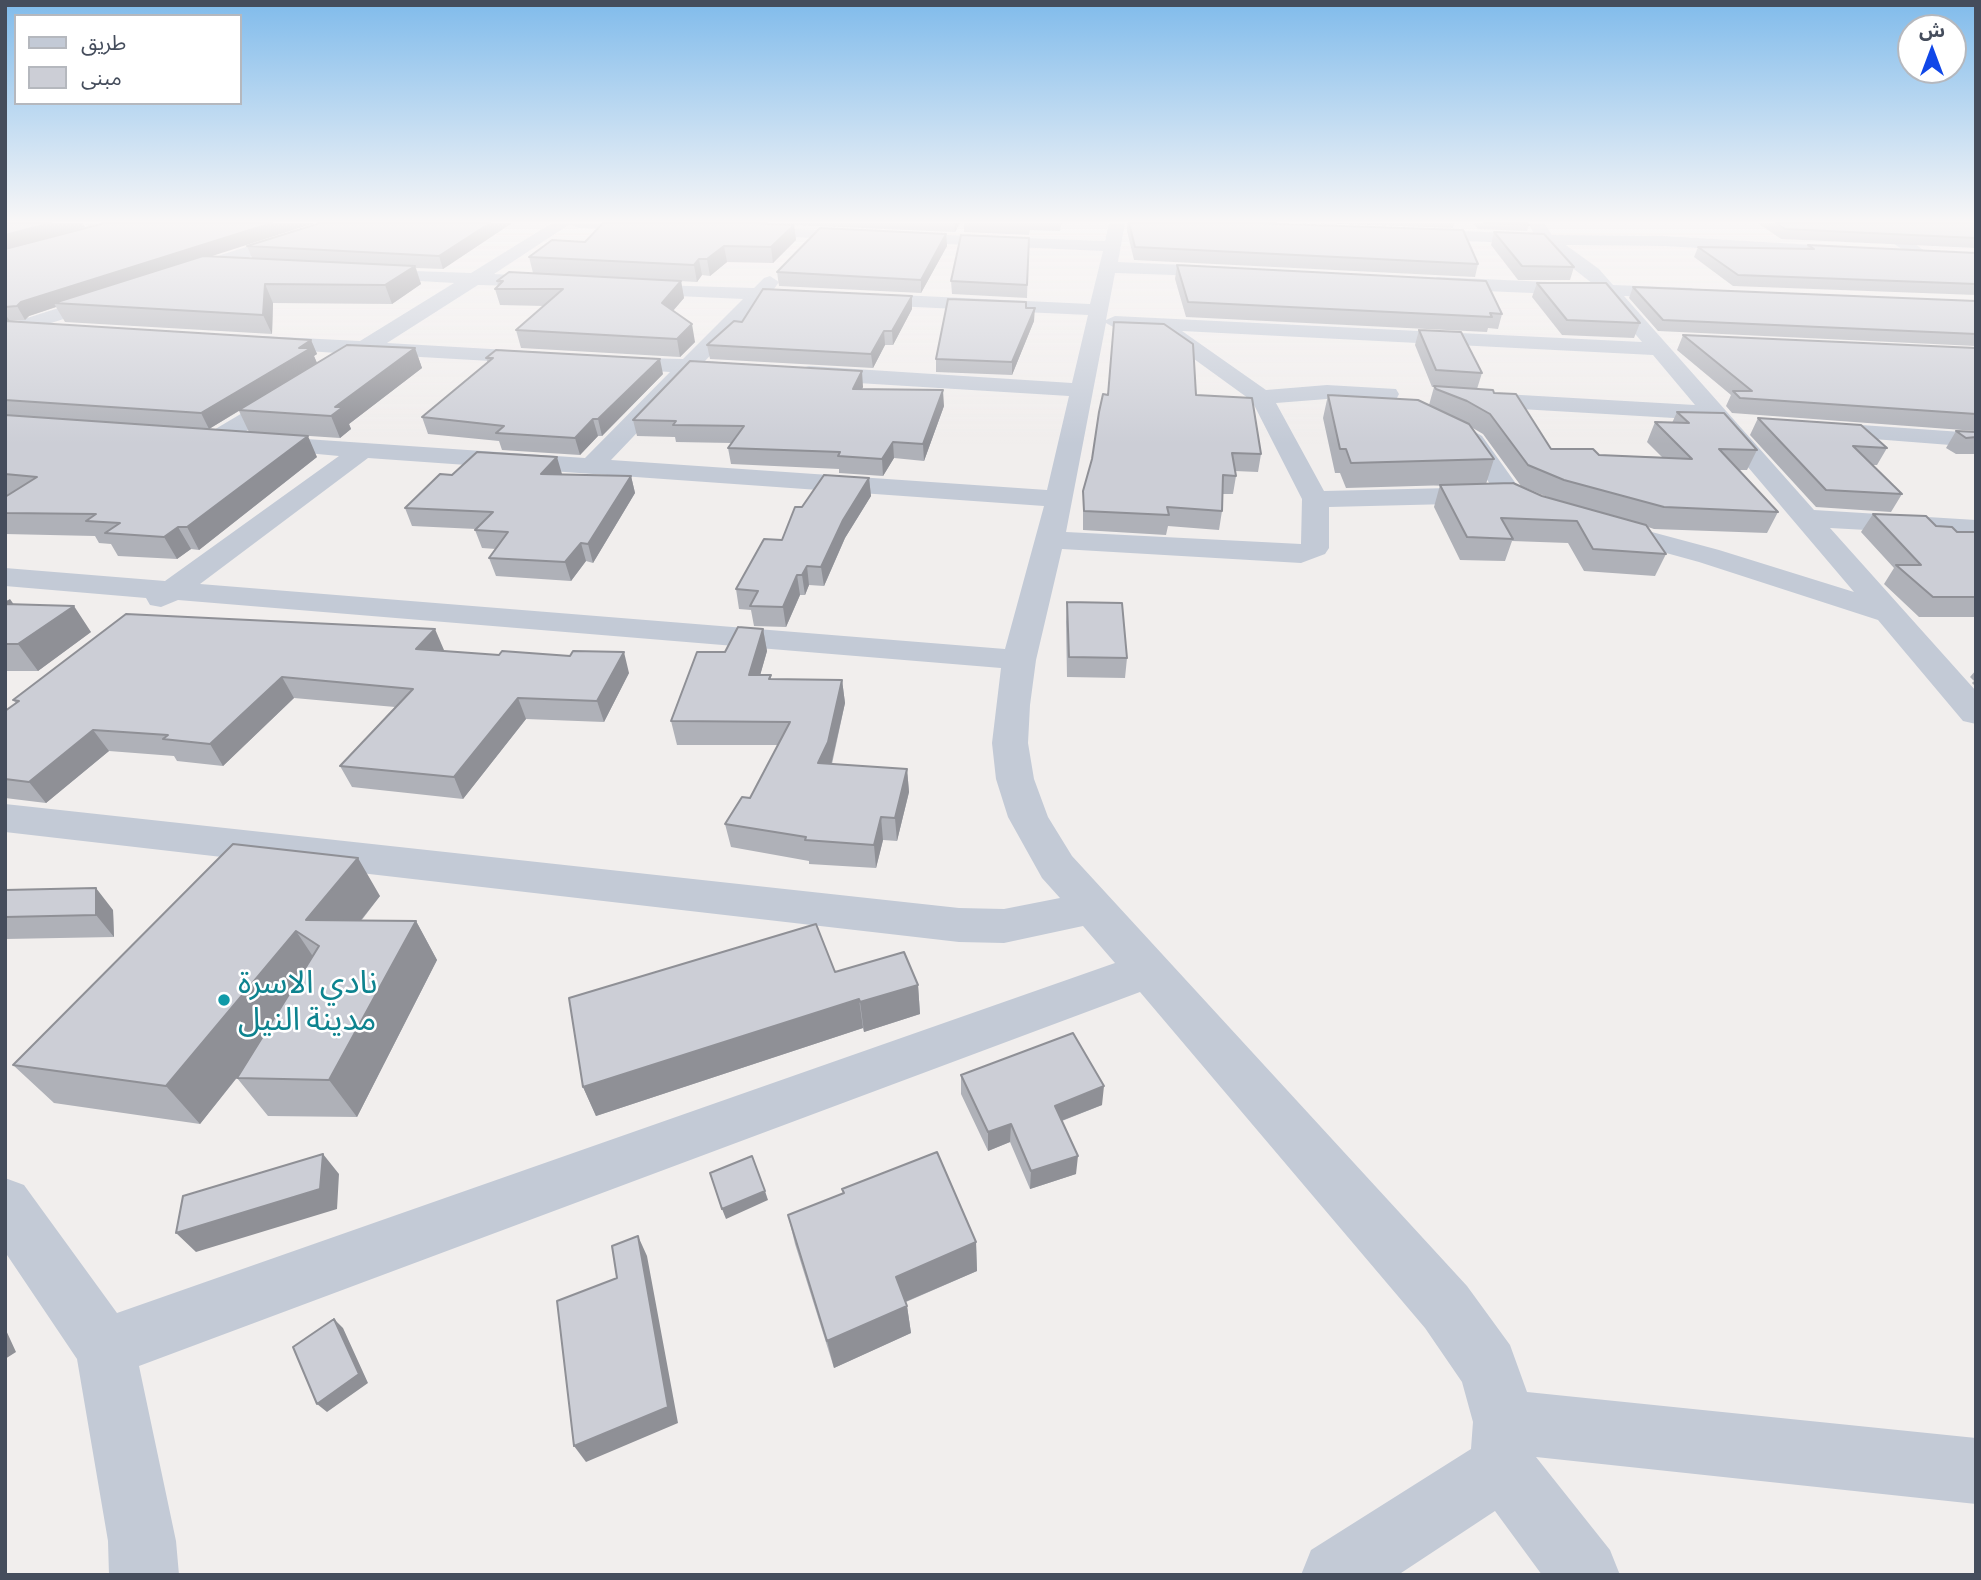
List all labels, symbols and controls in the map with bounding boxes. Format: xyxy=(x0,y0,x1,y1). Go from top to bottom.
legend xyxy=(14,14,242,105)
north arrow xyxy=(1897,14,1967,84)
text: ش xyxy=(1919,18,1945,41)
text: طريق xyxy=(81,29,126,54)
text: مبنى xyxy=(81,64,122,89)
place label: نادي الاسرة مدينة النيل xyxy=(238,963,377,1038)
marker: نادي الاسرة مدينة النيل xyxy=(216,992,232,1008)

